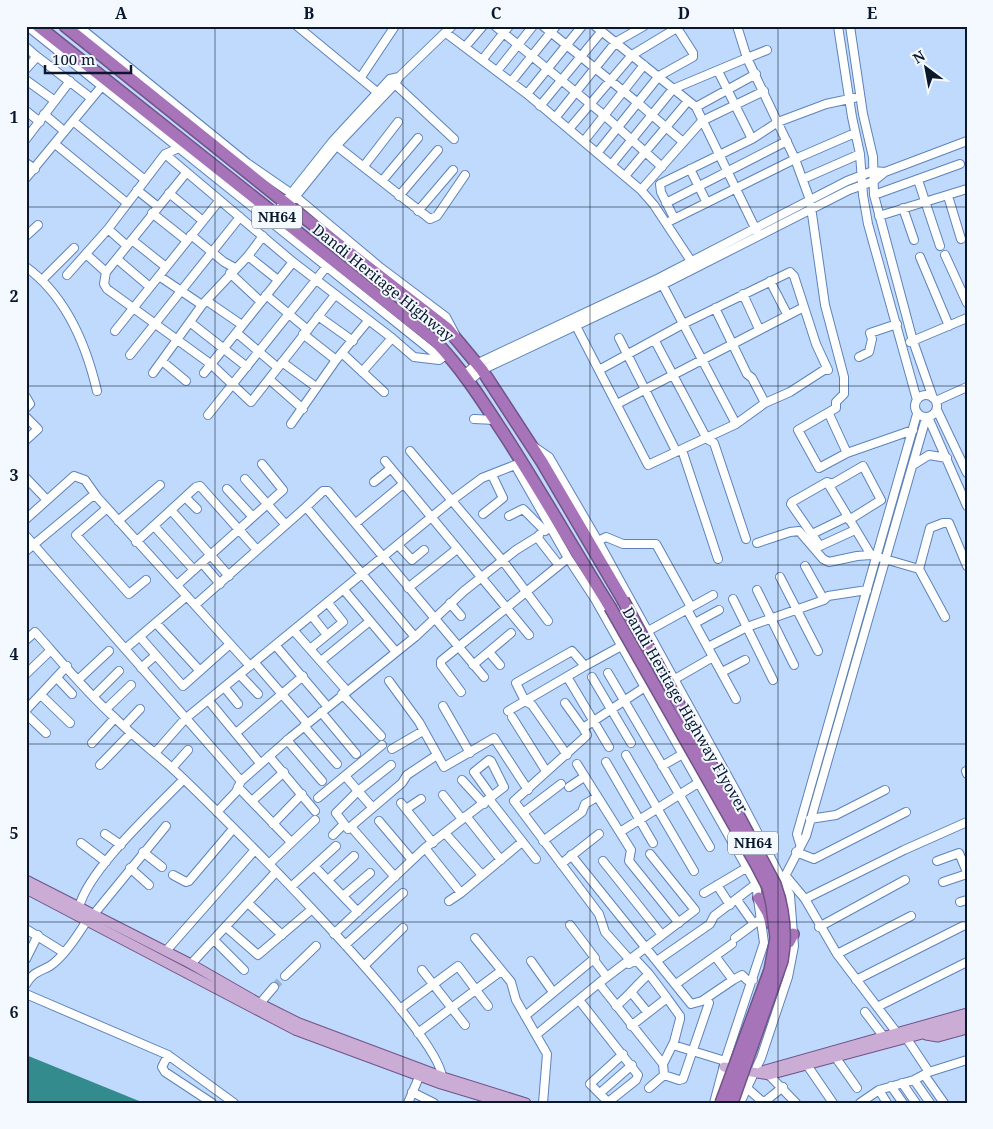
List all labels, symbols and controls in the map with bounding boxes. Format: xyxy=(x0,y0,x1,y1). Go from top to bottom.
text: A xyxy=(115,2,128,24)
text: B xyxy=(304,2,315,24)
text: C xyxy=(491,2,502,24)
text: D xyxy=(678,2,690,24)
text: E xyxy=(867,2,877,24)
scale bar xyxy=(45,42,131,74)
north arrow xyxy=(900,42,950,92)
text: N xyxy=(909,46,929,68)
text: 100 m xyxy=(52,49,95,69)
text: 1 xyxy=(9,106,19,128)
road number: NH64 xyxy=(252,206,302,228)
street label: Dandi Heritage Highway xyxy=(309,219,459,346)
text: 2 xyxy=(9,285,19,307)
text: 3 xyxy=(9,464,19,486)
street label: Dandi Heritage Highway Flyover xyxy=(619,603,753,816)
text: 4 xyxy=(9,643,19,665)
text: 5 xyxy=(9,822,19,844)
road number: NH64 xyxy=(728,831,778,854)
text: 6 xyxy=(9,1001,19,1023)

